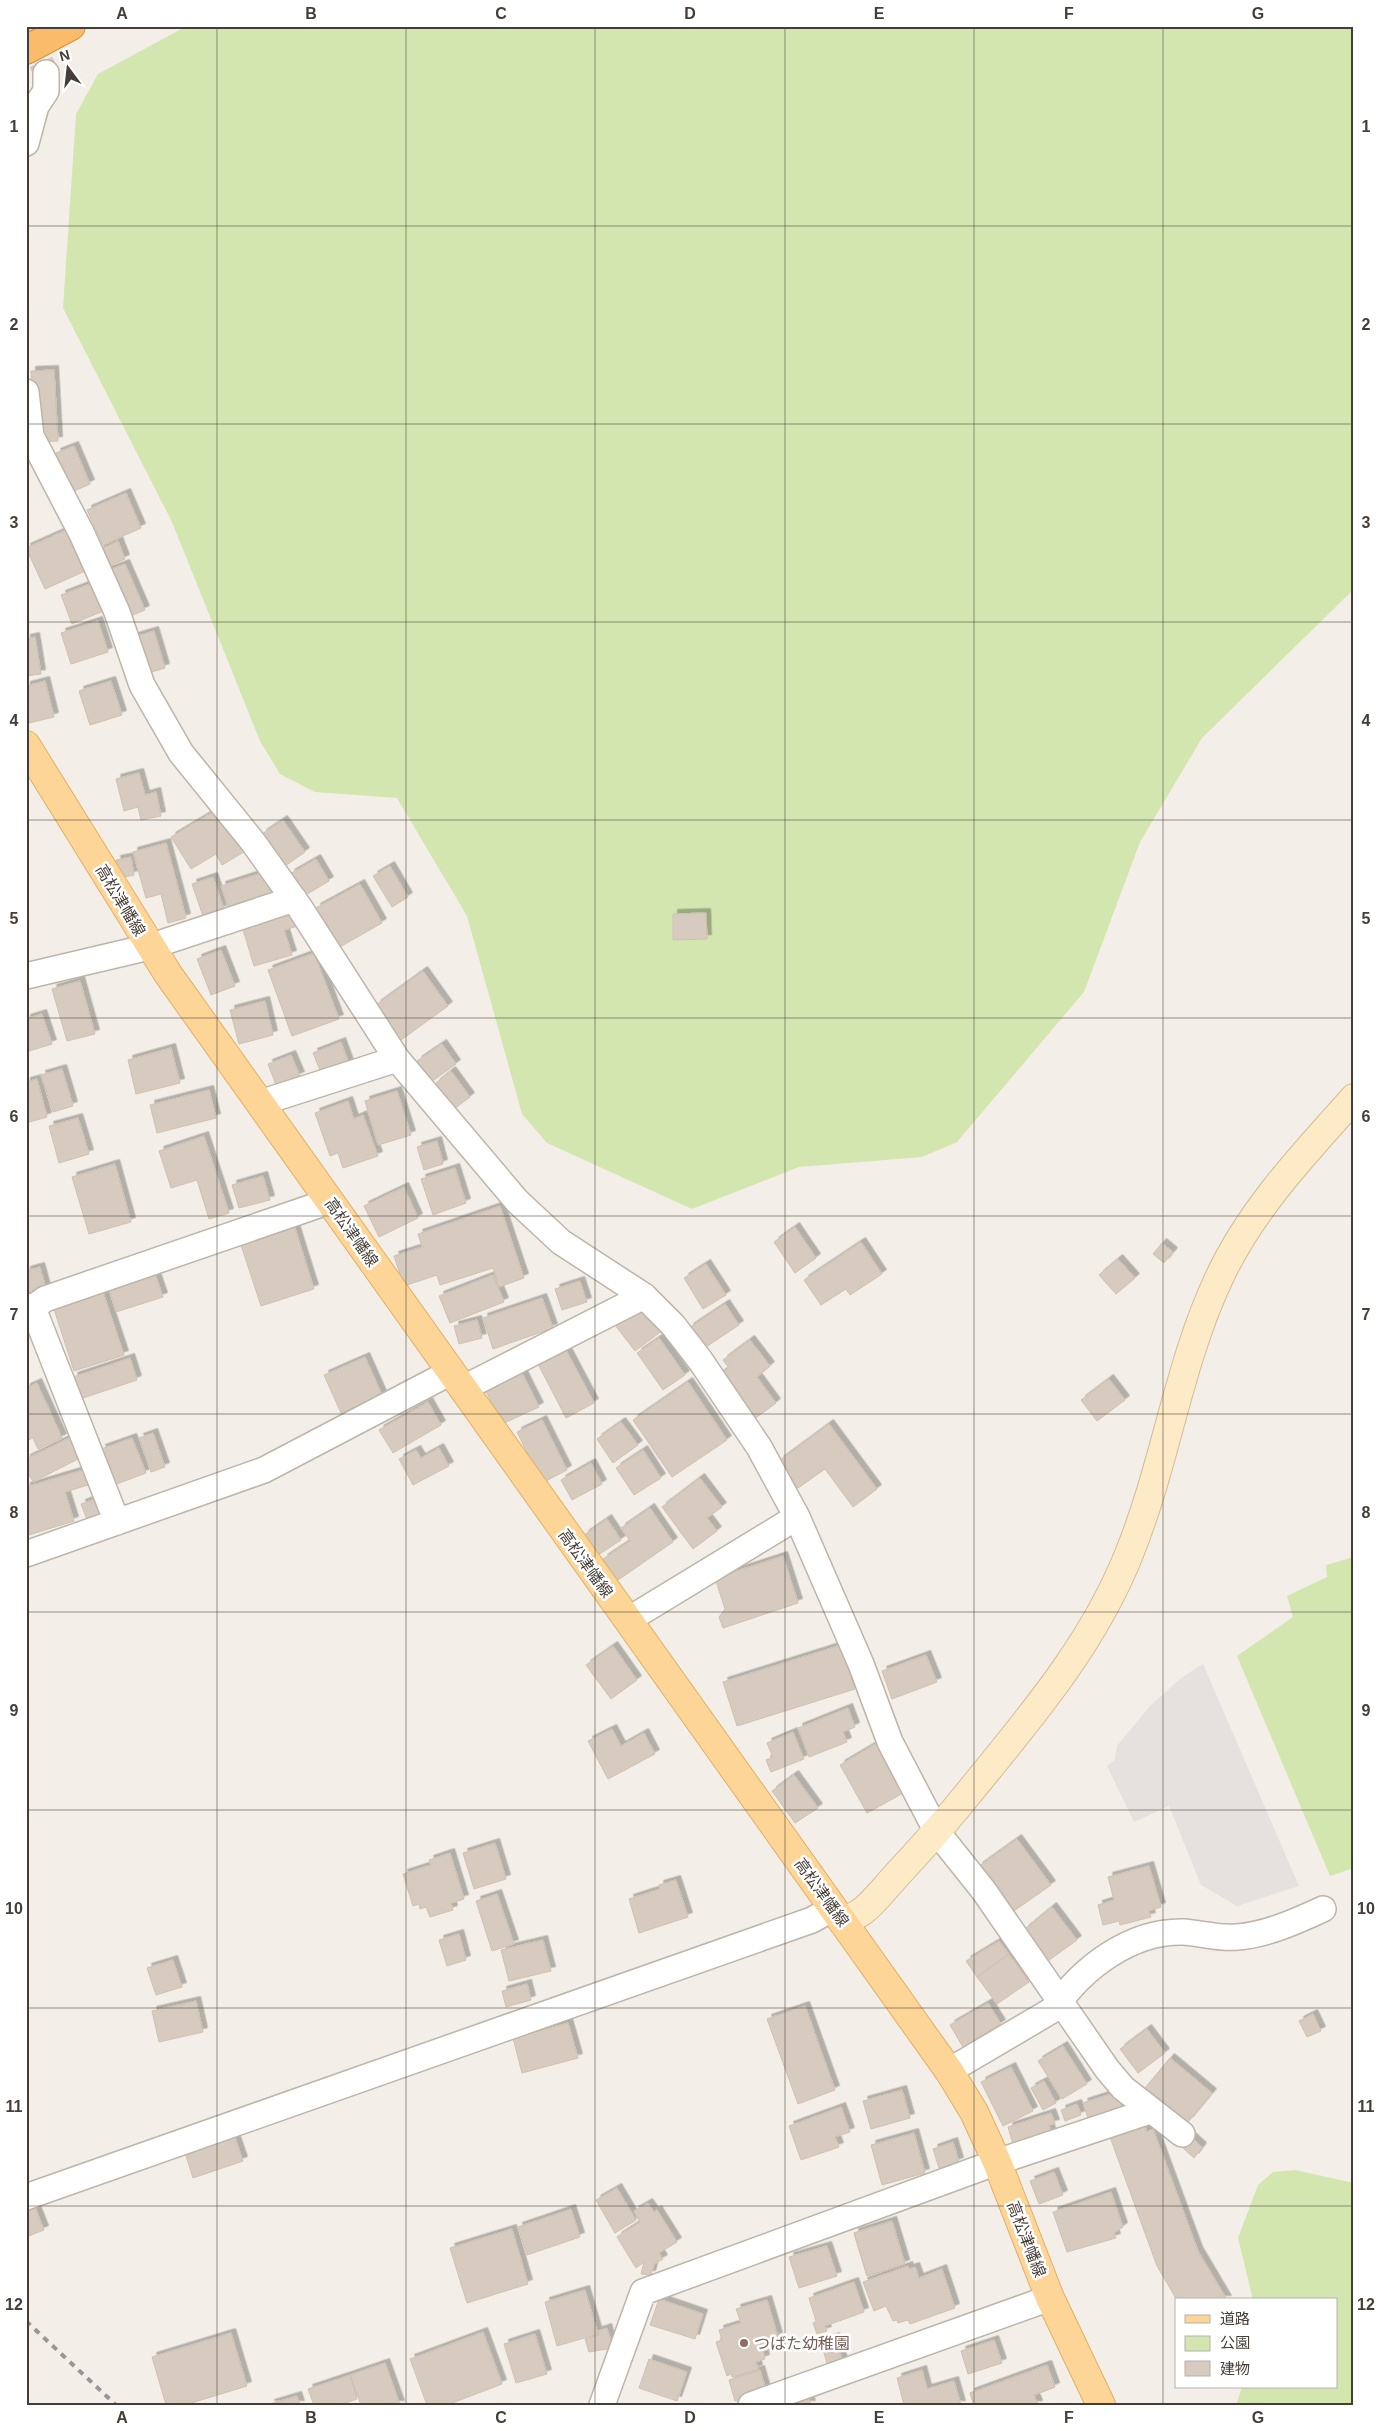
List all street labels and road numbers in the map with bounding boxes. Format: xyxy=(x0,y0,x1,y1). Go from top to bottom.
street label: 高松津幡線 xyxy=(93,862,148,939)
street label: 高松津幡線 xyxy=(322,1195,382,1270)
street label: 高松津幡線 xyxy=(555,1526,616,1601)
street label: 高松津幡線 xyxy=(791,1855,852,1930)
street label: 高松津幡線 xyxy=(1004,2199,1049,2280)

